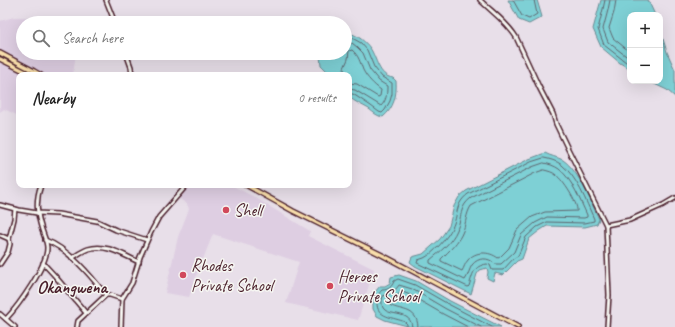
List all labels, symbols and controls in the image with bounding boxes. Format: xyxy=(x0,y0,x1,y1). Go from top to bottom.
map controls xyxy=(627,12,663,84)
button: + xyxy=(627,12,663,48)
search box xyxy=(16,16,352,60)
icon: search xyxy=(30,27,52,49)
text: Search here xyxy=(62,29,123,48)
button: − xyxy=(627,48,663,84)
text: Nearby xyxy=(32,88,75,109)
text: 0 results xyxy=(298,90,336,106)
place label: Shell xyxy=(234,200,265,221)
marker: Shell xyxy=(221,205,231,215)
place label: Rhodes Private School xyxy=(191,255,276,296)
place label: Heroes Private School xyxy=(338,266,423,307)
marker: Rhodes Private School xyxy=(178,270,188,280)
district label: Okangwena xyxy=(37,276,108,298)
marker: Heroes Private School xyxy=(325,281,335,291)

